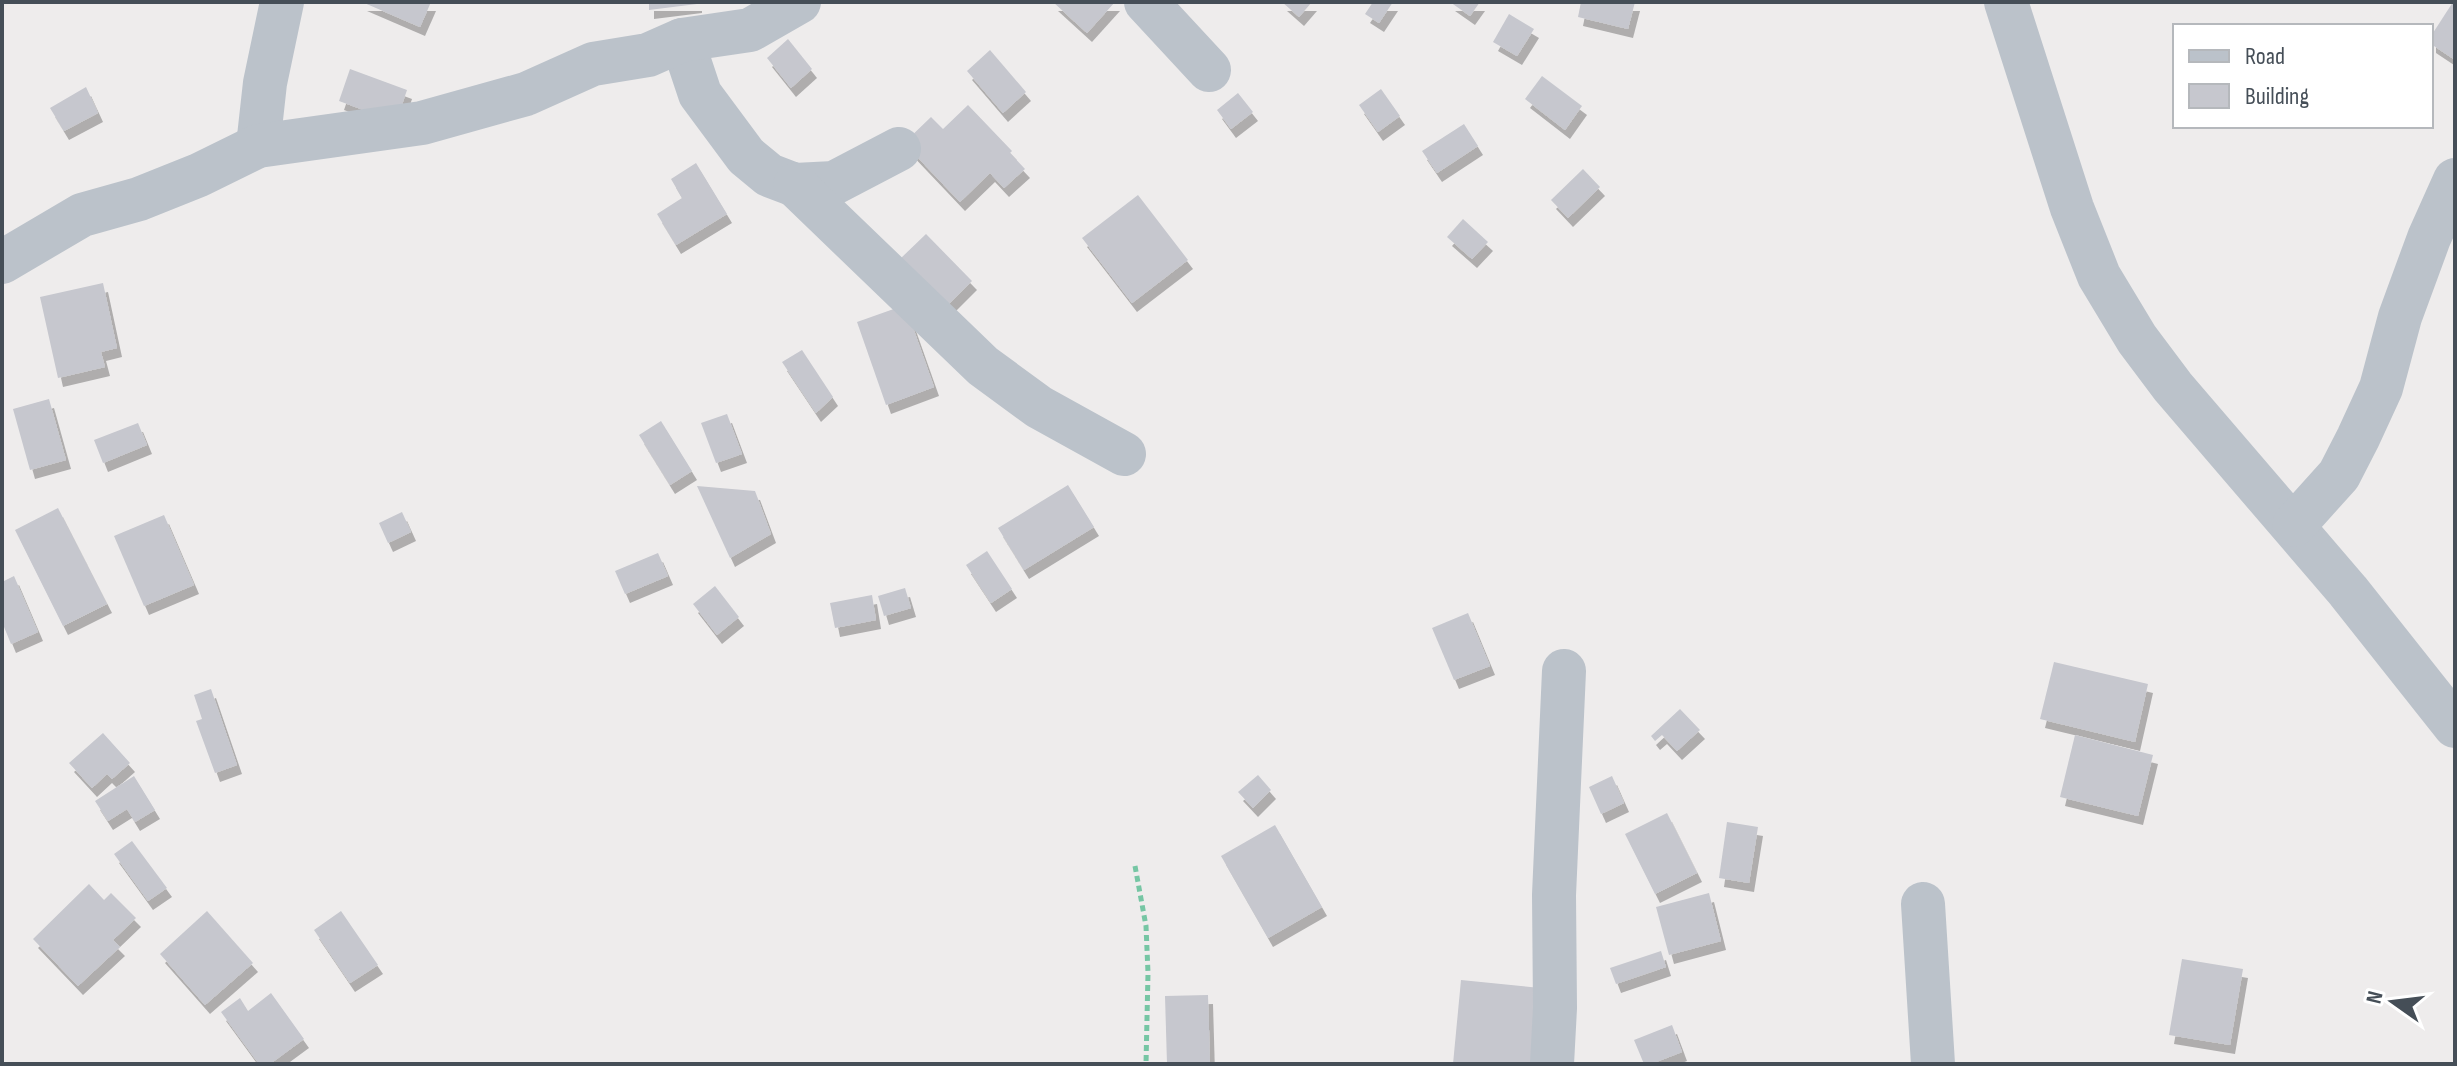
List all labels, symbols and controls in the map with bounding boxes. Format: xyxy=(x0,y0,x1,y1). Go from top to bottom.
legend xyxy=(2173,24,2433,128)
text: Road xyxy=(2245,42,2285,71)
text: Building xyxy=(2245,82,2309,111)
north arrow xyxy=(2353,962,2433,1042)
text: N xyxy=(2361,989,2390,1006)

